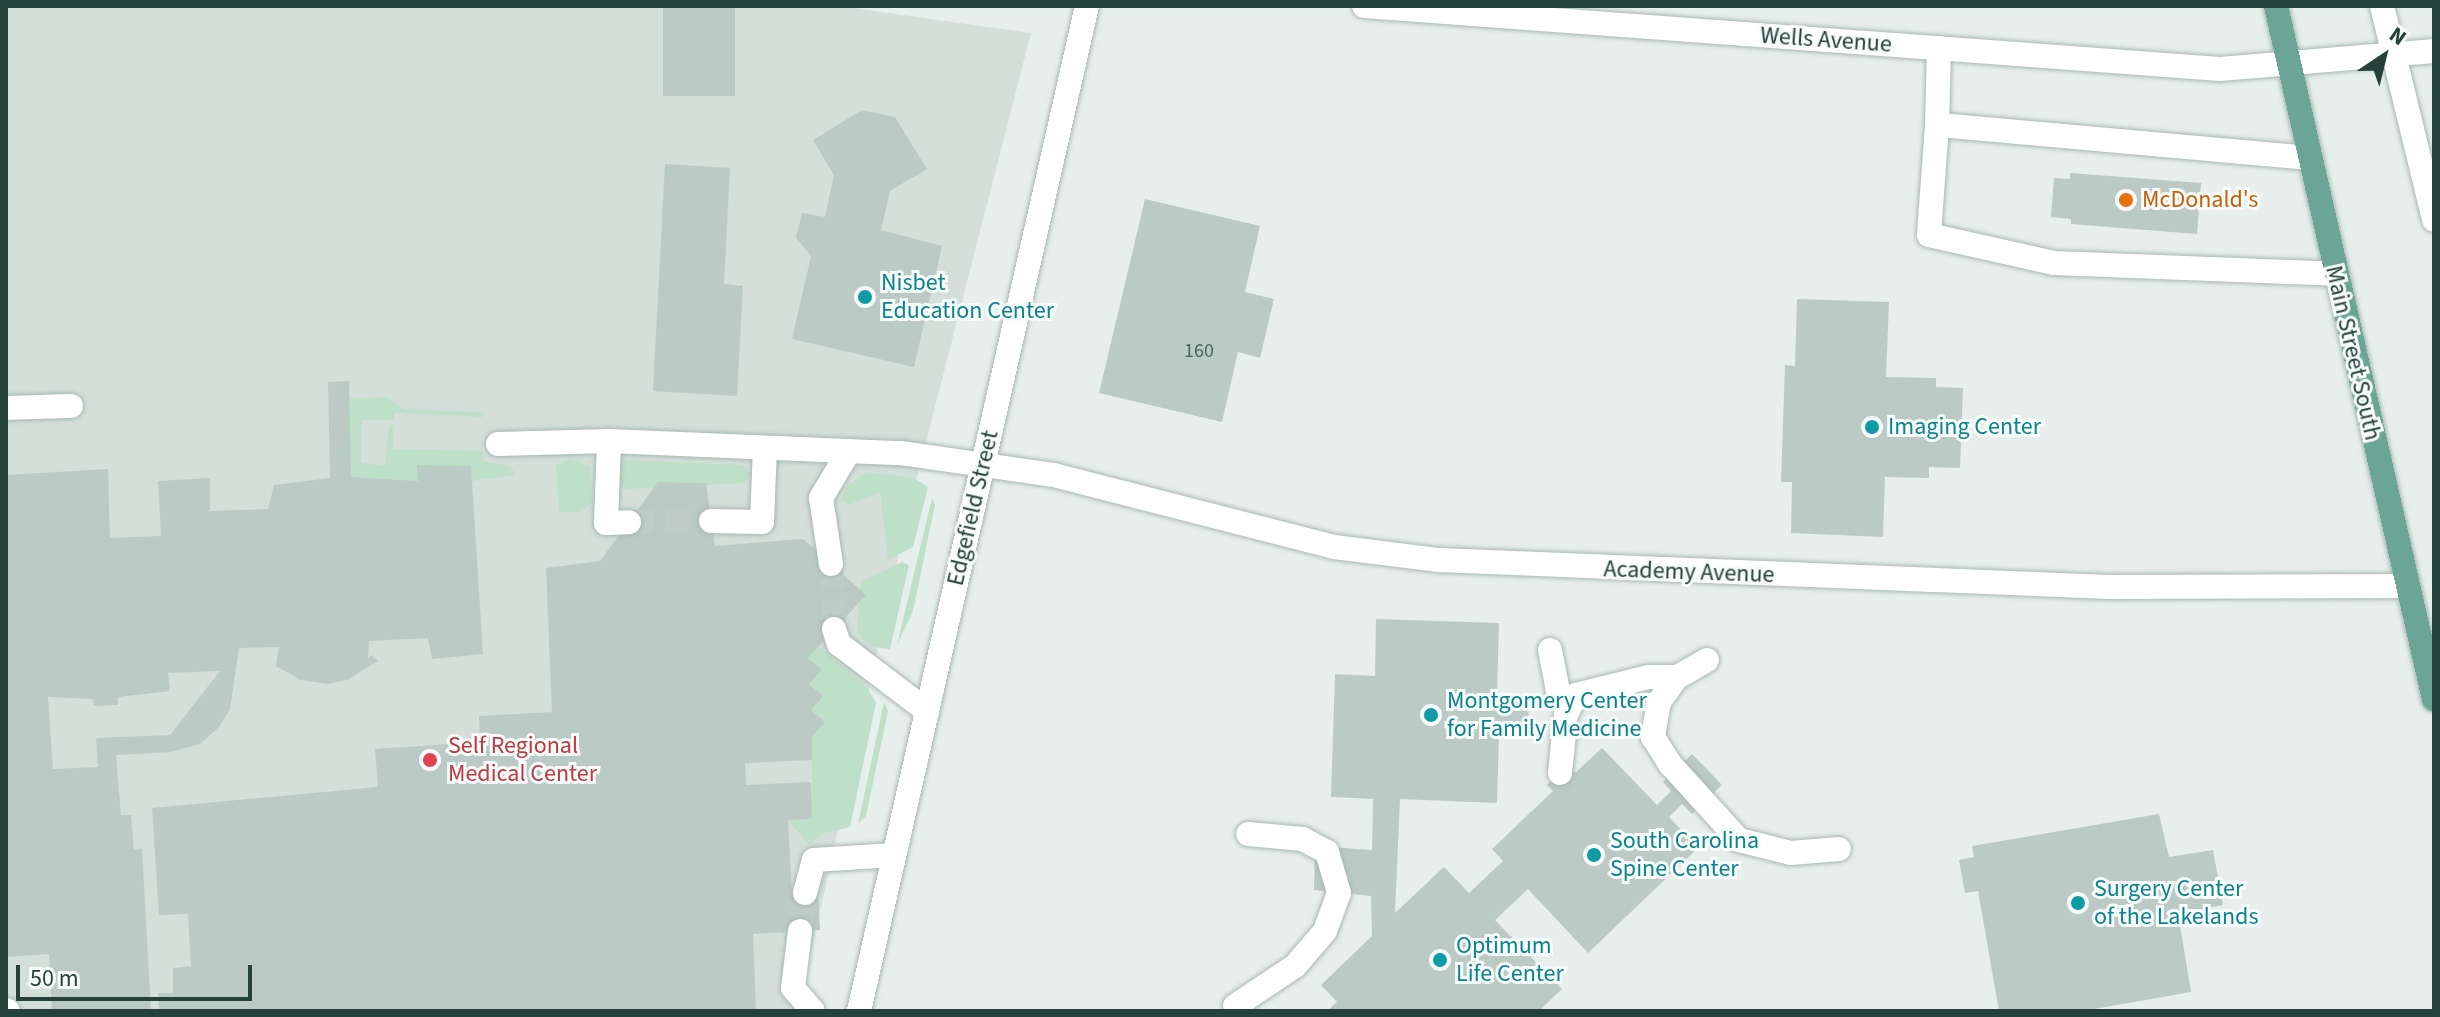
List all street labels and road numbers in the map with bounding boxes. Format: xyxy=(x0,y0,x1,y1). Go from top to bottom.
street label: Wells Avenue xyxy=(1759,21,1893,59)
street label: Main Street South xyxy=(2319,263,2387,443)
street label: Edgefield Street xyxy=(941,428,1005,588)
street label: Academy Avenue xyxy=(1603,555,1775,589)

